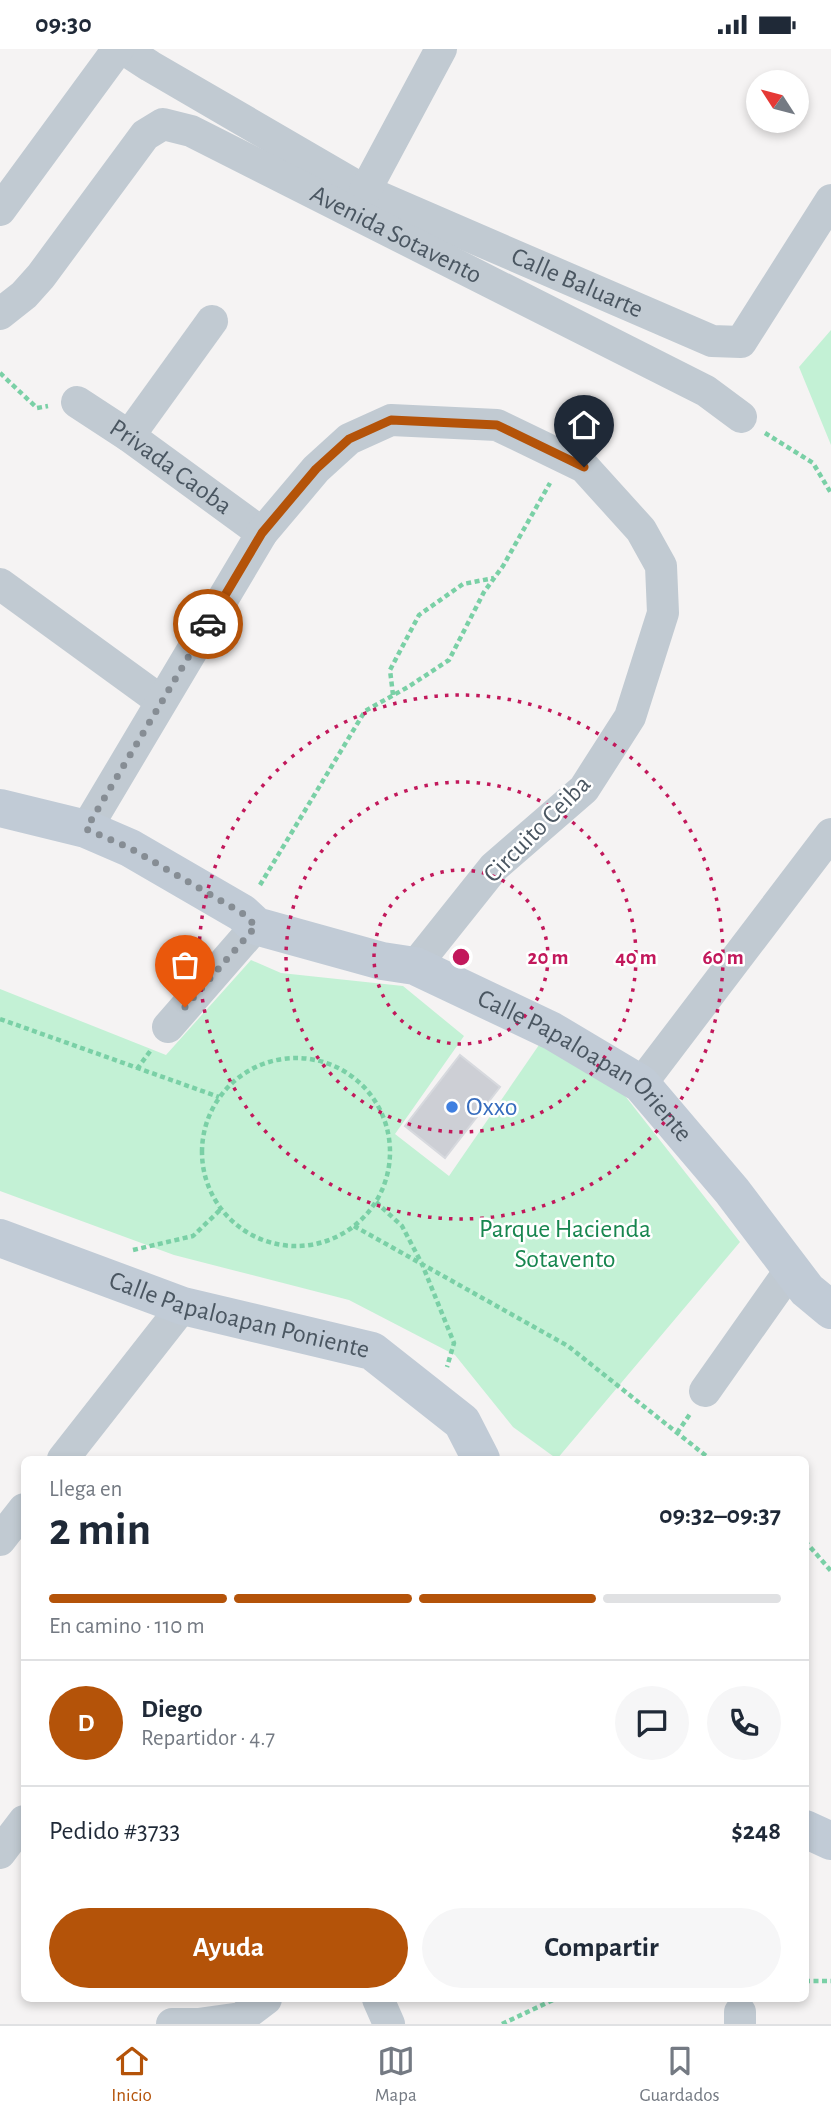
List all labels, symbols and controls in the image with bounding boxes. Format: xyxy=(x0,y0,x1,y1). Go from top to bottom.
text: 09:30 xyxy=(35,11,92,37)
north arrow xyxy=(746,70,808,133)
map controls xyxy=(746,70,809,133)
street label: Avenida Sotavento xyxy=(306,181,486,289)
street label: Calle Baluarte xyxy=(508,243,647,323)
pin xyxy=(554,395,614,467)
icon: home xyxy=(565,406,603,444)
street label: Privada Caoba xyxy=(105,414,237,519)
courier xyxy=(173,589,243,659)
icon: car xyxy=(189,605,227,643)
street label: Circuito Ceiba xyxy=(479,771,595,887)
pin xyxy=(155,935,215,1007)
centre of rings xyxy=(449,945,473,969)
icon: bag xyxy=(166,946,204,984)
text: 20 m xyxy=(528,947,568,968)
text: 40 m xyxy=(615,947,657,968)
text: 60 m xyxy=(702,947,744,968)
street label: Calle Papaloapan Oriente xyxy=(474,985,697,1147)
place label: Oxxo xyxy=(466,1094,517,1120)
marker: Oxxo xyxy=(444,1099,460,1115)
park label: Parque Hacienda Sotavento xyxy=(479,1216,651,1272)
street label: Calle Papaloapan Poniente xyxy=(106,1267,372,1363)
text: Llega en xyxy=(49,1478,122,1501)
text: 09:32–09:37 xyxy=(659,1502,781,1528)
text: 2 min xyxy=(49,1507,151,1553)
text: En camino · 110 m xyxy=(49,1615,205,1638)
button: chat xyxy=(615,1686,689,1760)
button: phone xyxy=(707,1686,781,1760)
text: Diego xyxy=(141,1696,203,1722)
text: D xyxy=(77,1710,95,1736)
text: Repartidor · 4.7 xyxy=(141,1727,275,1750)
text: Pedido #3733 xyxy=(49,1818,180,1844)
text: $248 xyxy=(731,1818,781,1844)
button: Ayuda xyxy=(49,1908,408,1988)
button: Compartir xyxy=(422,1908,781,1988)
tab: Inicio xyxy=(111,2042,152,2107)
tab: Mapa xyxy=(375,2042,417,2107)
tab: Guardados xyxy=(639,2042,720,2107)

